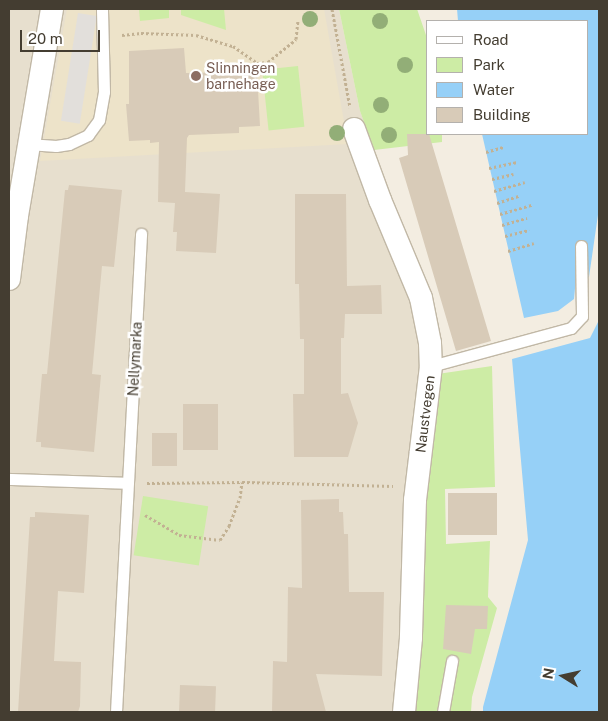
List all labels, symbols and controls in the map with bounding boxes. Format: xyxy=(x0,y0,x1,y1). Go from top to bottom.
scale bar xyxy=(22,20,102,52)
legend xyxy=(426,20,588,135)
text: 20 m xyxy=(28,30,63,47)
text: Road xyxy=(473,31,509,48)
text: Park xyxy=(473,56,505,73)
place label: Slinningen barnehage xyxy=(206,60,276,92)
marker: Slinningen barnehage xyxy=(190,70,202,82)
text: Water xyxy=(473,81,515,98)
text: Building xyxy=(473,106,531,123)
street label: Nellymarka xyxy=(125,321,145,397)
street label: Naustvegen xyxy=(412,374,438,454)
north arrow xyxy=(538,651,588,701)
text: N xyxy=(539,667,557,680)

